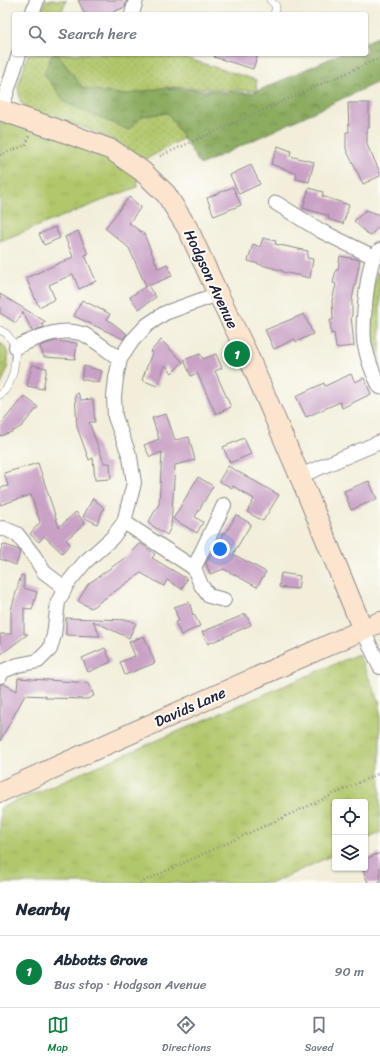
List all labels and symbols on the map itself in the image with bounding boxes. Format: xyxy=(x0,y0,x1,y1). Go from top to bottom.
street label: Hodgson Avenue xyxy=(177,225,246,333)
pin: 1 xyxy=(224,339,250,369)
your location xyxy=(210,539,230,559)
street label: Davids Lane xyxy=(150,680,230,734)

